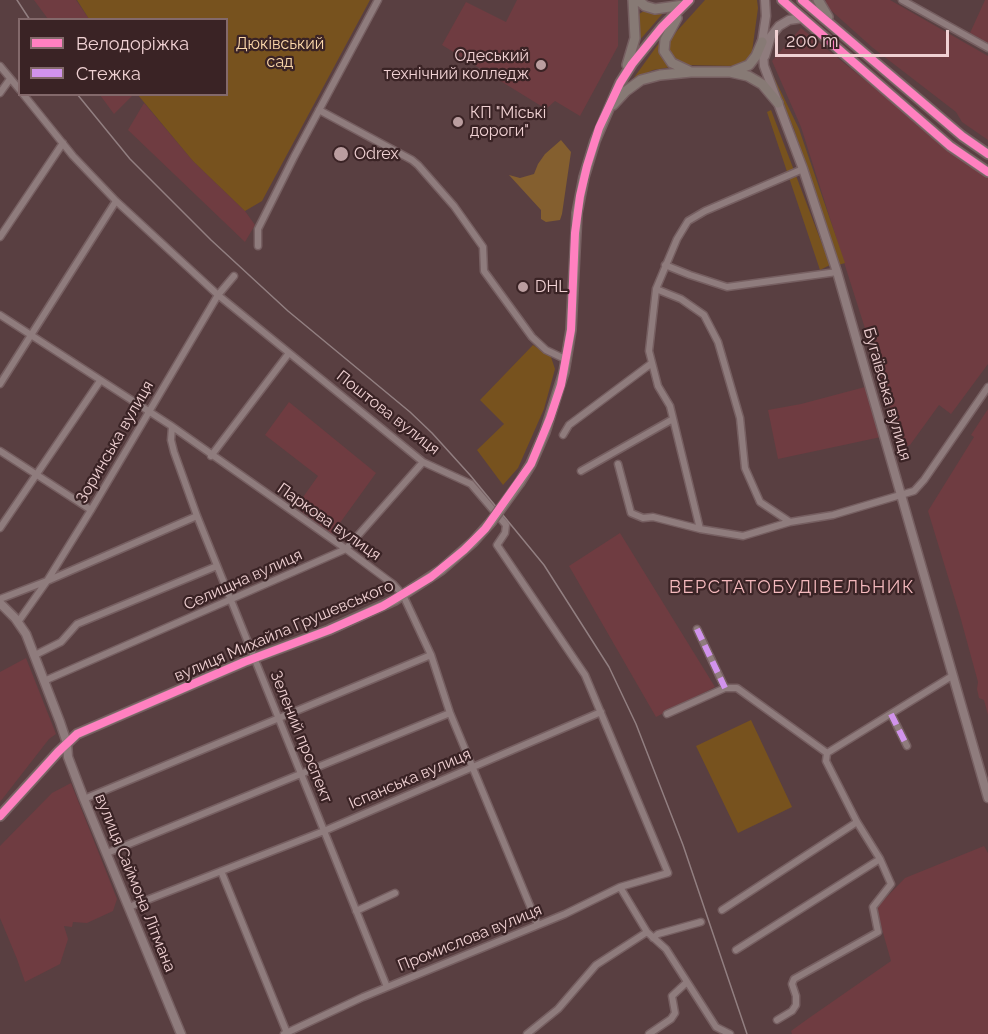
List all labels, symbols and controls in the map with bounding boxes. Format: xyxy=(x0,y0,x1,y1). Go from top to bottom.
legend xyxy=(18,18,228,96)
scale bar xyxy=(778,18,952,56)
text: 200 m xyxy=(786,30,839,51)
text: Велодоріжка xyxy=(76,33,189,54)
park label: Дюківський сад xyxy=(236,34,324,72)
place label: Одеський технічний колледж xyxy=(384,46,529,84)
marker: Одеський технічний колледж xyxy=(534,58,548,72)
text: Стежка xyxy=(76,63,141,84)
place label: КП "Міські дороги" xyxy=(470,103,546,141)
marker: КП "Міські дороги" xyxy=(451,115,465,129)
place label: Odrex xyxy=(354,144,398,164)
marker: Odrex xyxy=(332,145,350,163)
place label: DHL xyxy=(535,277,568,297)
marker: DHL xyxy=(516,280,530,294)
street label: Бугаївська вулиця xyxy=(859,325,915,463)
street label: Поштова вулиця xyxy=(333,367,443,459)
street label: Зоринська вулиця xyxy=(72,377,158,507)
street label: Паркова вулиця xyxy=(273,479,385,565)
street label: Селищна вулиця xyxy=(181,545,305,615)
street label: вулиця Михайла Грушевського xyxy=(171,576,397,686)
district label: ВЕРСТАТОБУДІВЕЛЬНИК xyxy=(669,577,915,599)
street label: Зелений проспект xyxy=(266,668,336,806)
street label: Іспанська вулиця xyxy=(346,745,474,813)
street label: вулиця Саймона Літмана xyxy=(90,791,180,975)
street label: Промислова вулиця xyxy=(395,900,545,976)

